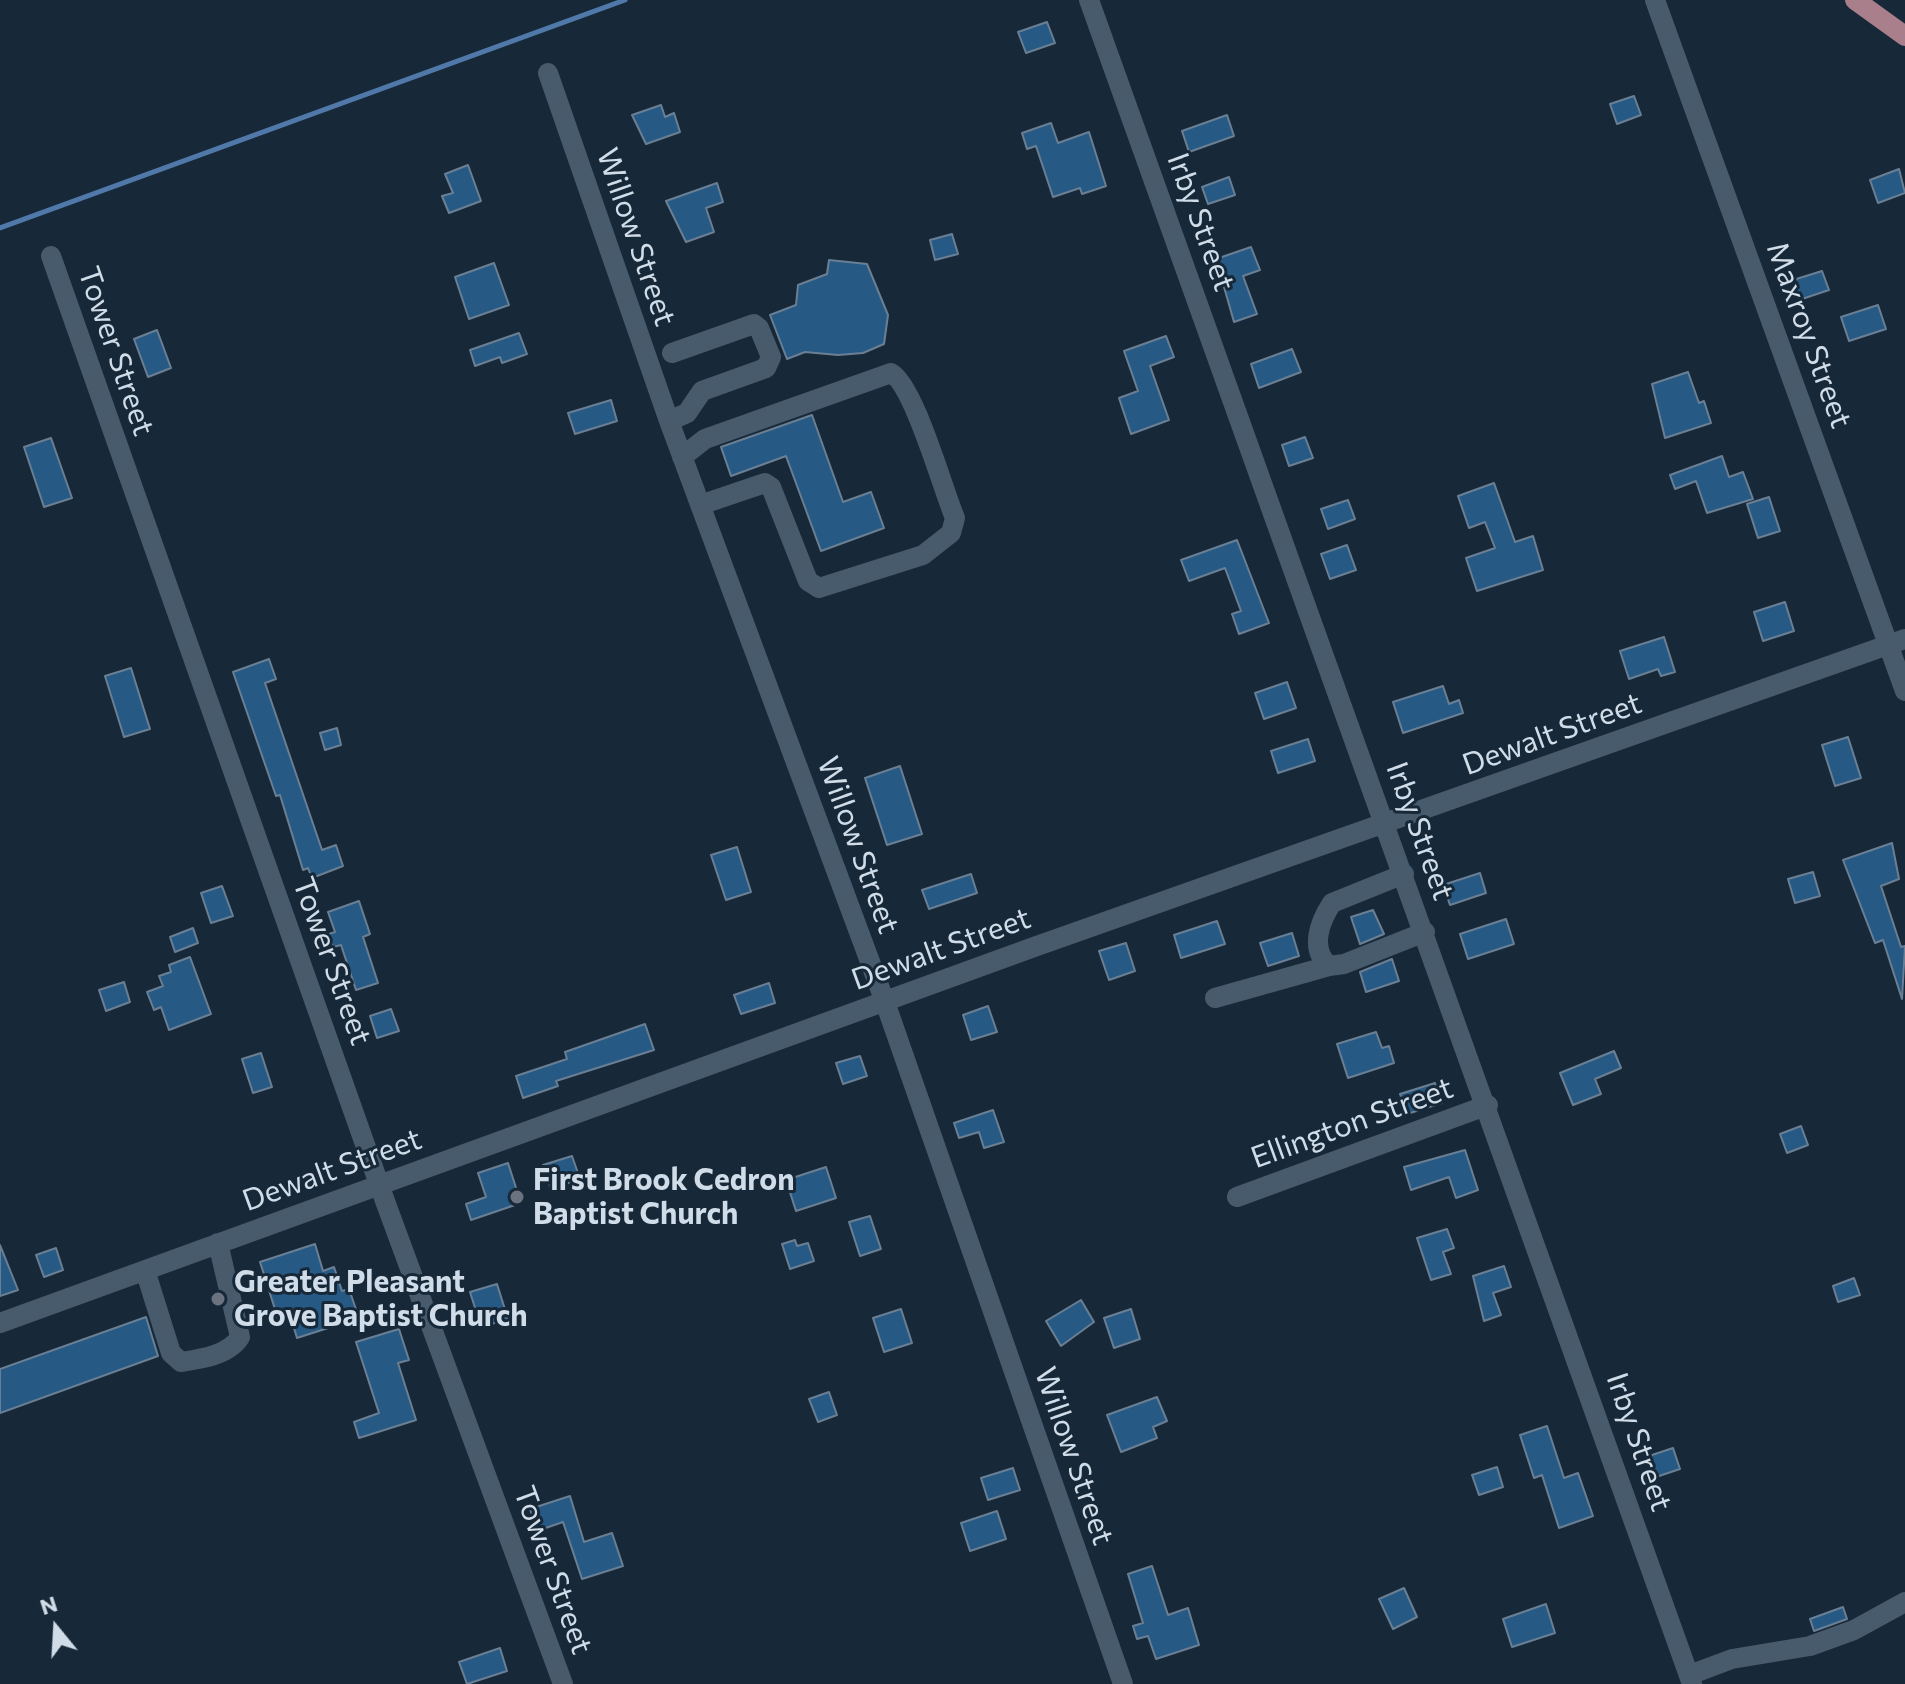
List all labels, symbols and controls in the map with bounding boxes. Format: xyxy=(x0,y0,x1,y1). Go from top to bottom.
street label: Willow Street xyxy=(589,143,683,331)
street label: Irby Street xyxy=(1159,148,1243,296)
street label: Maxroy Street xyxy=(1759,237,1859,433)
street label: Tower Street xyxy=(70,262,162,440)
street label: Dewalt Street xyxy=(1458,685,1646,783)
street label: Willow Street xyxy=(809,752,907,938)
street label: Irby Street xyxy=(1378,757,1462,905)
street label: Tower Street xyxy=(285,872,379,1050)
street label: Dewalt Street xyxy=(847,900,1035,998)
street label: Ellington Street xyxy=(1246,1070,1458,1176)
street label: Dewalt Street xyxy=(238,1121,426,1219)
place label: First Brook Cedron Baptist Church xyxy=(533,1162,795,1232)
marker: First Brook Cedron Baptist Church xyxy=(508,1188,526,1206)
place label: Greater Pleasant Grove Baptist Church xyxy=(234,1264,528,1334)
marker: Greater Pleasant Grove Baptist Church xyxy=(209,1290,227,1308)
street label: Willow Street xyxy=(1027,1362,1121,1550)
street label: Irby Street xyxy=(1599,1368,1679,1516)
street label: Tower Street xyxy=(506,1481,600,1659)
north arrow xyxy=(16,1588,96,1668)
text: N xyxy=(36,1589,60,1620)

